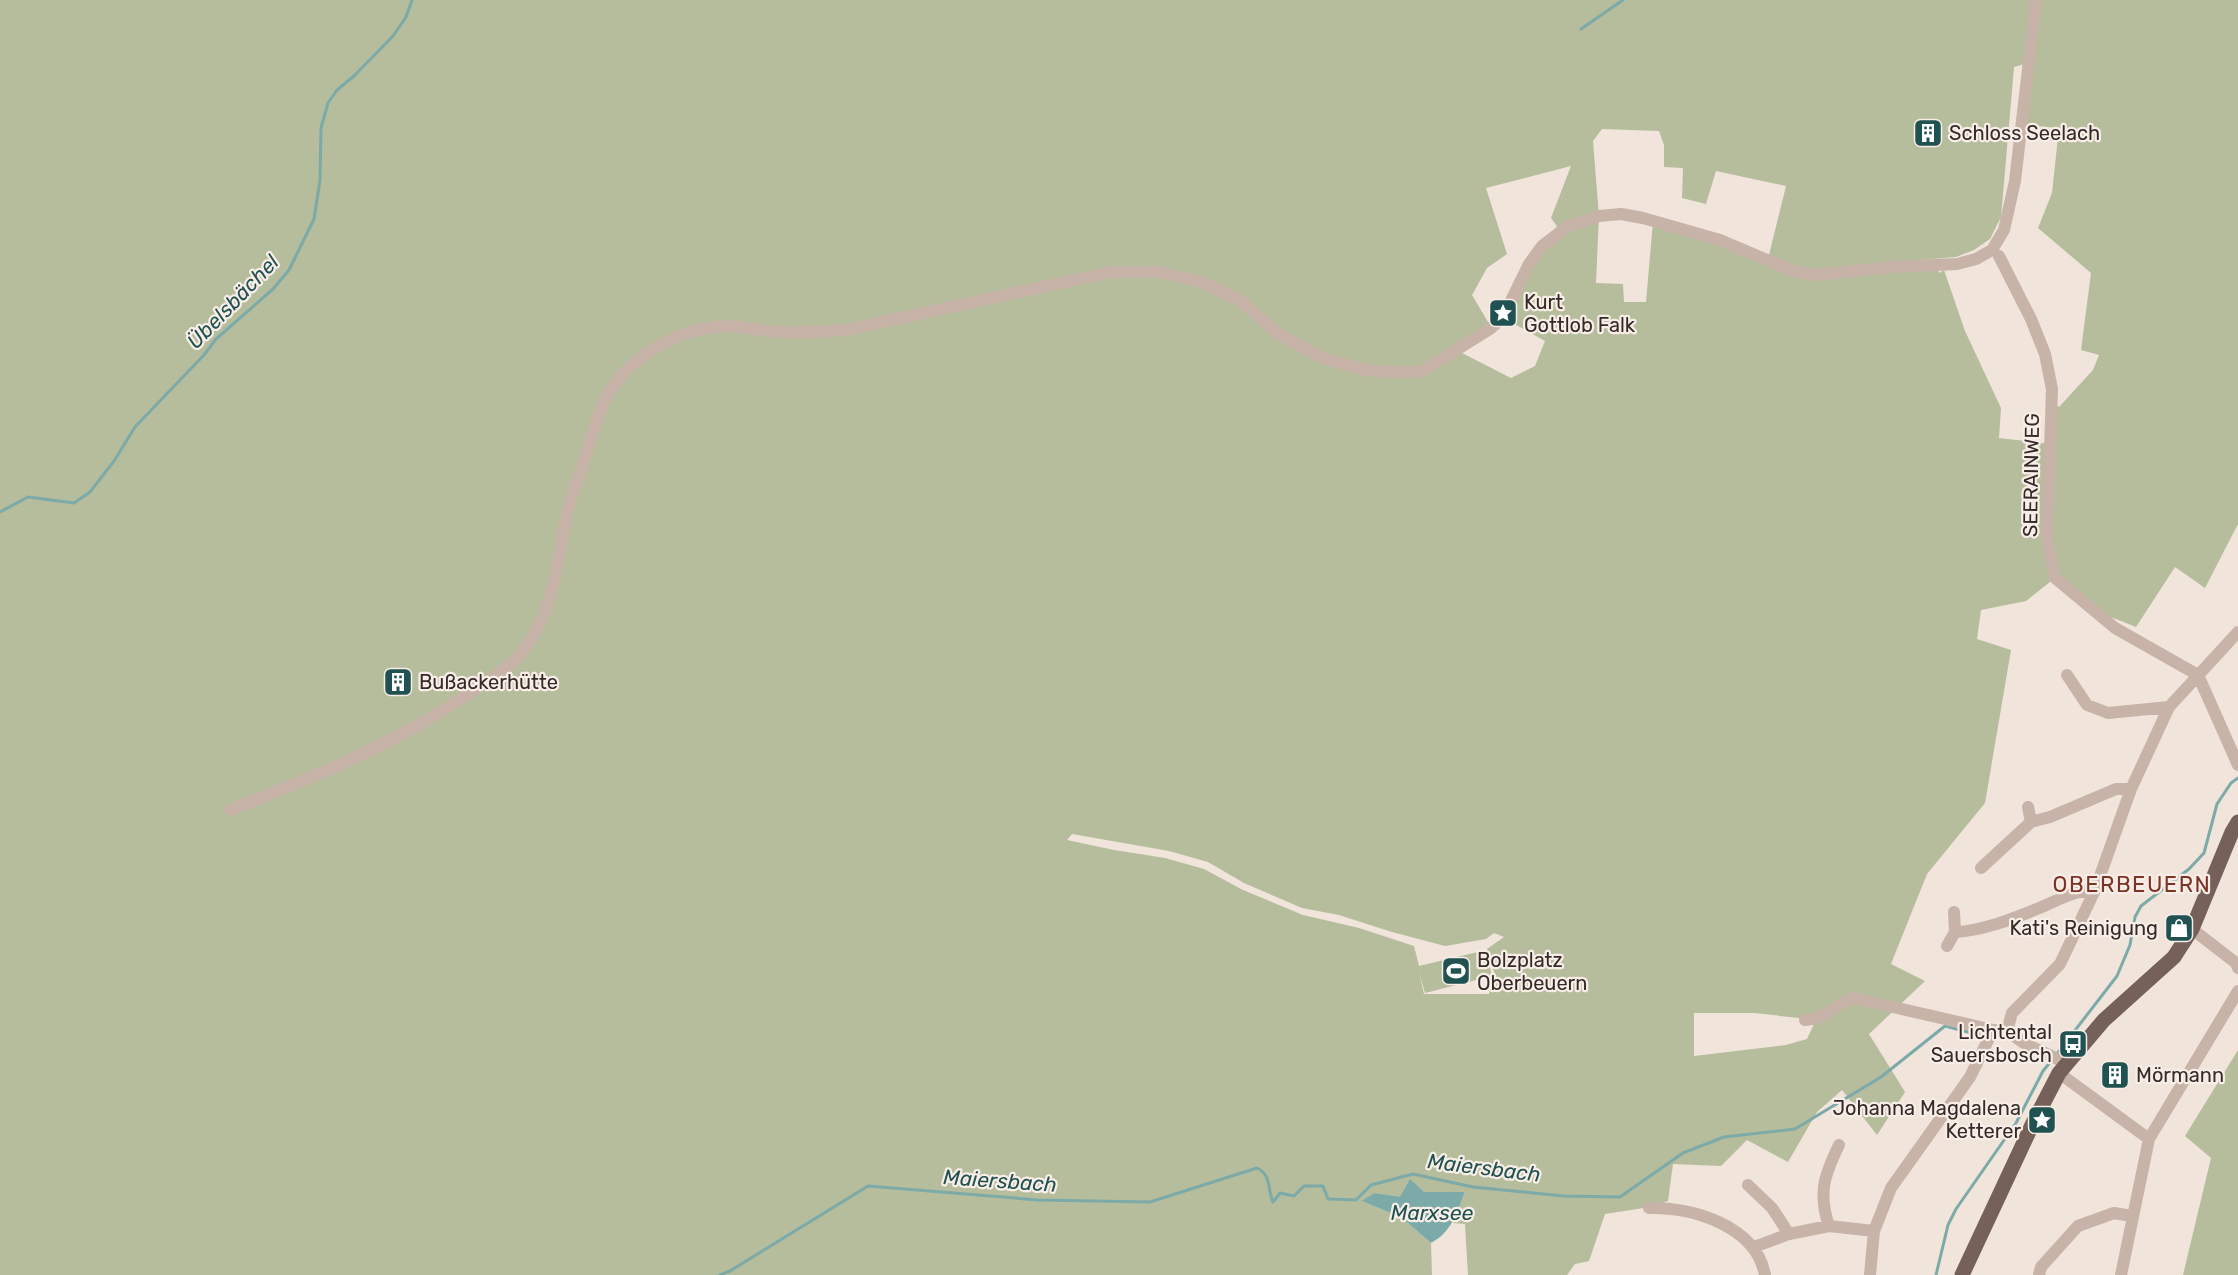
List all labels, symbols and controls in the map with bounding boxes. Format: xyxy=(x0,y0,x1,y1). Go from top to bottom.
building icon: Schloss Seelach xyxy=(1912,117,1944,149)
place label: Schloss Seelach xyxy=(1949,121,2100,145)
water label: Übelsbächel xyxy=(182,249,284,354)
place label: Kurt Gottlob Falk xyxy=(1524,290,1636,337)
place icon: Kurt Gottlob Falk xyxy=(1487,297,1519,329)
street label: SEERAINWEG xyxy=(2018,413,2044,537)
building icon: Bußackerhütte xyxy=(382,666,414,698)
place label: Bußackerhütte xyxy=(419,670,558,694)
district label: OBERBEUERN xyxy=(2053,871,2211,898)
shop icon: Kati's Reinigung xyxy=(2163,912,2195,944)
place label: Kati's Reinigung xyxy=(2009,916,2158,940)
place label: Bolzplatz Oberbeuern xyxy=(1477,948,1587,995)
sports icon: Bolzplatz Oberbeuern xyxy=(1440,955,1472,987)
place label: Lichtental Sauersbosch xyxy=(1931,1020,2052,1067)
bus stop icon: Lichtental Sauersbosch xyxy=(2057,1028,2089,1060)
building icon: Mörmann xyxy=(2099,1059,2131,1091)
place label: Mörmann xyxy=(2136,1063,2224,1087)
place label: Johanna Magdalena Ketterer xyxy=(1832,1096,2021,1143)
place icon: Johanna Magdalena Ketterer xyxy=(2026,1104,2058,1136)
water label: Maiersbach xyxy=(1426,1148,1542,1187)
water label: Maiersbach xyxy=(942,1164,1058,1197)
water label: Marxsee xyxy=(1391,1200,1474,1225)

